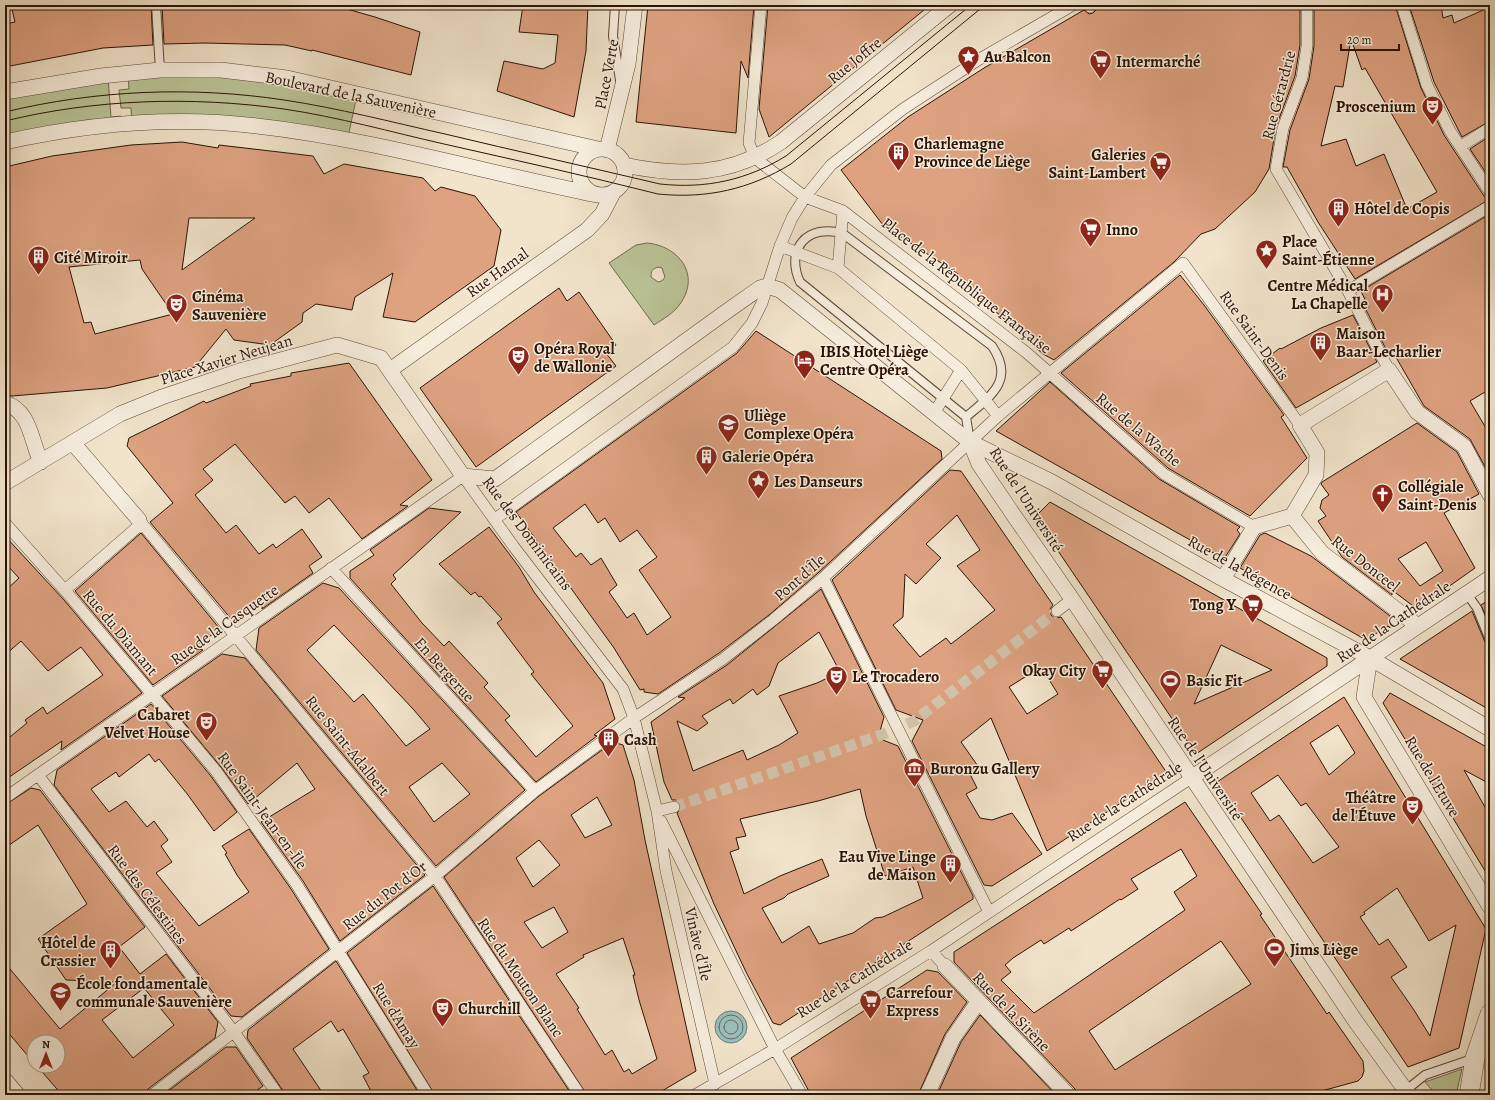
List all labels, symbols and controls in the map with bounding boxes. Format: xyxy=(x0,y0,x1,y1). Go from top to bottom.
scale bar xyxy=(1341,26,1399,52)
street label: Rue Joffre xyxy=(823,32,886,89)
text: 20 m xyxy=(1347,32,1371,48)
street label: Place Verte xyxy=(589,37,625,111)
place icon: Au Balcon xyxy=(956,43,982,76)
place label: Au Balcon xyxy=(983,46,1051,68)
supermarket icon: Intermarché xyxy=(1088,48,1114,81)
street label: Rue Gérardrie xyxy=(1256,48,1301,142)
place label: Intermarché xyxy=(1116,51,1200,73)
street label: Boulevard de la Sauvenière xyxy=(263,66,438,124)
theatre icon: Proscenium xyxy=(1419,93,1445,126)
place label: Proscenium xyxy=(1336,96,1417,118)
place label: Charlemagne Province de Liège xyxy=(914,133,1030,173)
building icon: Charlemagne Province de Liège xyxy=(885,139,911,172)
place label: Galeries Saint-Lambert xyxy=(1049,144,1147,184)
supermarket icon: Galeries Saint-Lambert xyxy=(1148,150,1174,183)
building icon: Hôtel de Copis xyxy=(1325,195,1351,228)
place label: Hôtel de Copis xyxy=(1354,198,1450,220)
street label: Place de la République Française xyxy=(877,212,1056,359)
supermarket icon: Inno xyxy=(1077,216,1103,249)
place label: Inno xyxy=(1106,219,1138,241)
place label: Place Saint-Étienne xyxy=(1282,231,1375,271)
place icon: Place Saint-Étienne xyxy=(1253,237,1279,270)
street label: Rue Hamal xyxy=(462,243,533,303)
building icon: Cité Miroir xyxy=(26,244,52,277)
place label: Cité Miroir xyxy=(54,247,128,269)
place label: Centre Médical La Chapelle xyxy=(1268,275,1369,315)
hospital icon: Centre Médical La Chapelle xyxy=(1370,281,1396,314)
place label: Cinéma Sauvenière xyxy=(192,286,266,326)
street label: Rue Saint-Denis xyxy=(1214,286,1294,385)
theatre icon: Cinéma Sauvenière xyxy=(164,292,190,325)
place label: Maison Baar-Lecharlier xyxy=(1336,323,1442,363)
street label: Place Xavier Neujean xyxy=(158,329,295,391)
building icon: Maison Baar-Lecharlier xyxy=(1307,329,1333,362)
place label: Opéra Royal de Wallonie xyxy=(534,338,615,378)
place label: IBIS Hotel Liège Centre Opéra xyxy=(820,341,929,381)
theatre icon: Opéra Royal de Wallonie xyxy=(505,344,531,377)
hotel icon: IBIS Hotel Liège Centre Opéra xyxy=(792,347,818,380)
street label: Rue de la Wache xyxy=(1091,387,1186,472)
place label: Uliège Complexe Opéra xyxy=(744,405,854,445)
school or university icon: Uliège Complexe Opéra xyxy=(715,411,741,444)
building icon: Galerie Opéra xyxy=(694,443,720,476)
street label: Rue de l'Université xyxy=(984,443,1068,556)
place label: Galerie Opéra xyxy=(722,446,814,468)
place icon: Les Danseurs xyxy=(745,468,771,501)
place label: Les Danseurs xyxy=(774,471,863,493)
street label: Rue des Dominicains xyxy=(477,472,577,595)
place label: Collégiale Saint-Denis xyxy=(1398,476,1477,516)
church icon: Collégiale Saint-Denis xyxy=(1370,482,1396,515)
street label: Rue de la Régence xyxy=(1184,530,1295,606)
street label: Rue Donceel xyxy=(1327,530,1404,597)
street label: Pont d'Île xyxy=(769,549,830,606)
street label: Rue de la Cathédrale xyxy=(1332,575,1455,668)
street label: Rue de la Casquette xyxy=(166,579,283,670)
street label: Rue du Diamant xyxy=(77,585,163,681)
supermarket icon: Tong Y xyxy=(1239,591,1265,624)
place label: Tong Y xyxy=(1190,594,1236,616)
street label: En Bergerue xyxy=(409,632,479,707)
supermarket icon: Okay City xyxy=(1089,657,1115,690)
place label: Okay City xyxy=(1022,660,1087,682)
theatre icon: Le Trocadero xyxy=(824,663,850,696)
place label: Le Trocadero xyxy=(852,666,939,688)
sports icon: Basic Fit xyxy=(1157,667,1183,700)
place label: Basic Fit xyxy=(1186,670,1243,692)
street label: Rue Saint-Adalbert xyxy=(300,691,395,801)
place label: Cabaret Velvet House xyxy=(103,704,191,744)
theatre icon: Cabaret Velvet House xyxy=(193,710,219,743)
street label: Rue de l'Université xyxy=(1162,712,1248,825)
building icon: Cash xyxy=(596,726,622,759)
place label: Cash xyxy=(624,729,657,751)
street label: Rue de l'Etuve xyxy=(1399,732,1465,821)
street label: Rue Saint-Jean-en-Île xyxy=(212,747,312,874)
museum icon: Buronzu Gallery xyxy=(901,755,927,788)
street label: Rue de la Cathédrale xyxy=(1063,756,1186,847)
place label: Buronzu Gallery xyxy=(930,758,1040,780)
place label: Théâtre de l'Étuve xyxy=(1332,787,1396,827)
theatre icon: Théâtre de l'Étuve xyxy=(1399,793,1425,826)
street label: Rue des Célestines xyxy=(102,840,192,949)
place label: Eau Vive Linge de Maison xyxy=(839,846,936,886)
building icon: Eau Vive Linge de Maison xyxy=(938,852,964,885)
street label: Rue du Pot d'Or xyxy=(338,856,432,936)
street label: Vinâve d'Île xyxy=(679,904,717,983)
street label: Rue du Mouton Blanc xyxy=(472,913,569,1042)
place label: Hôtel de Crassier xyxy=(41,932,96,972)
street label: Rue de la Cathédrale xyxy=(792,934,917,1023)
sports icon: Jims Liège xyxy=(1261,936,1287,969)
building icon: Hôtel de Crassier xyxy=(98,938,124,971)
place label: Jims Liège xyxy=(1290,939,1358,961)
street label: Rue de la Sirène xyxy=(967,967,1055,1057)
place label: École fondamentale communale Sauvenière xyxy=(76,973,232,1013)
street label: Rue d'Amay xyxy=(367,978,426,1054)
school or university icon: École fondamentale communale Sauvenière xyxy=(48,979,74,1012)
place label: Carrefour Express xyxy=(886,982,953,1022)
supermarket icon: Carrefour Express xyxy=(857,988,883,1021)
theatre icon: Churchill xyxy=(430,995,456,1028)
place label: Churchill xyxy=(458,998,521,1020)
north arrow xyxy=(26,1034,66,1074)
text: N xyxy=(42,1037,50,1052)

